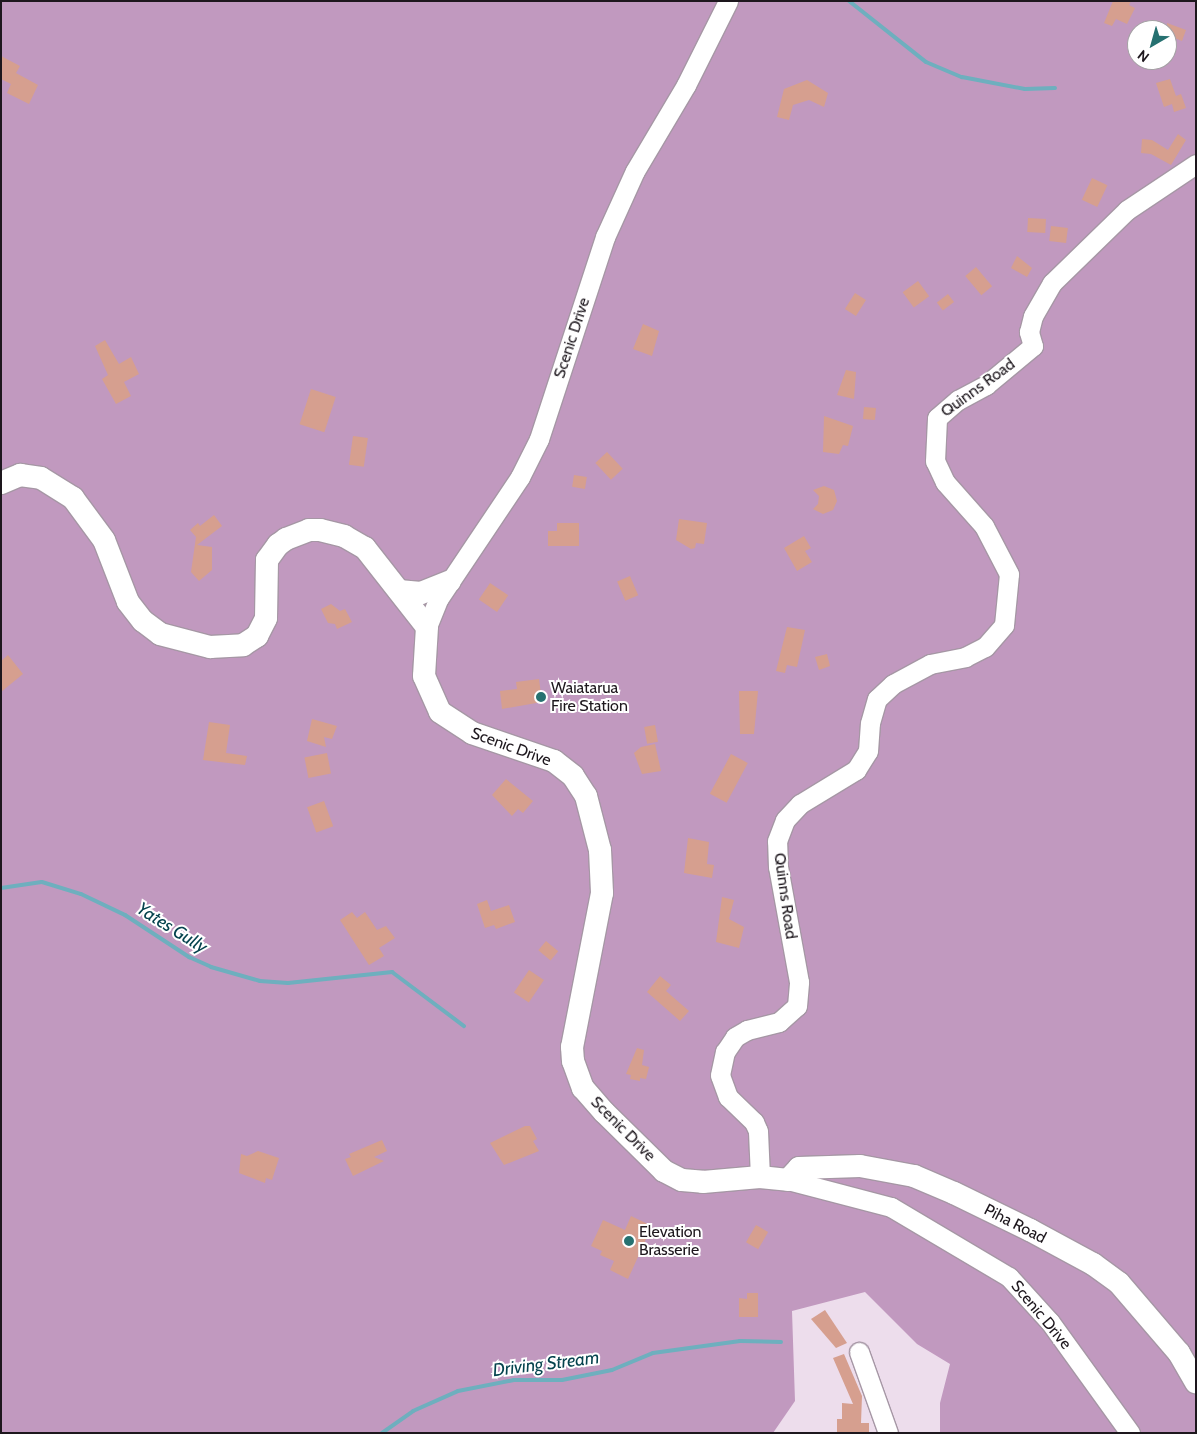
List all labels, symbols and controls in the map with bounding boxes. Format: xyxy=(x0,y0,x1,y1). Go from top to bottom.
north arrow xyxy=(1127,20,1177,70)
text: N xyxy=(1134,46,1153,66)
street label: Scenic Drive xyxy=(550,295,594,381)
street label: Quinns Road xyxy=(937,355,1019,421)
place label: Waiatarua Fire Station xyxy=(551,678,628,716)
marker: Waiatarua Fire Station xyxy=(535,691,547,703)
street label: Scenic Drive xyxy=(468,724,554,770)
street label: Quinns Road xyxy=(769,852,801,940)
water label: Yates Gully xyxy=(133,898,211,958)
street label: Scenic Drive xyxy=(587,1093,659,1165)
street label: Piha Road xyxy=(981,1200,1049,1248)
place label: Elevation Brasserie xyxy=(639,1222,702,1260)
marker: Elevation Brasserie xyxy=(623,1235,635,1247)
street label: Scenic Drive xyxy=(1007,1277,1075,1353)
water label: Driving Stream xyxy=(492,1347,600,1381)

